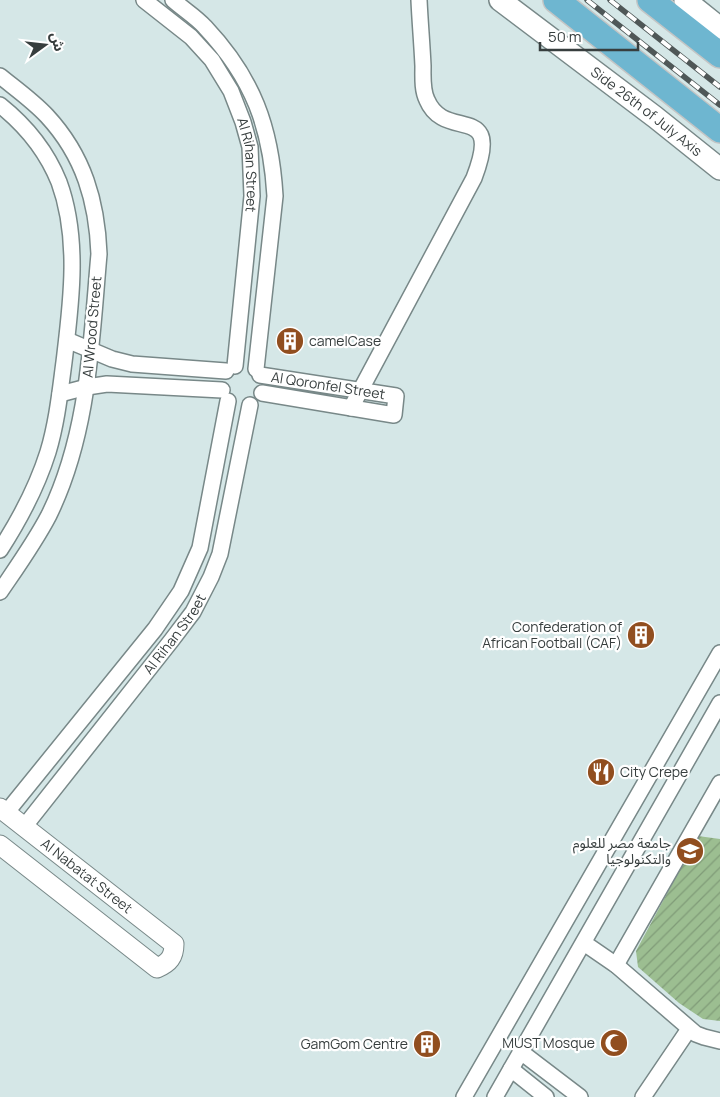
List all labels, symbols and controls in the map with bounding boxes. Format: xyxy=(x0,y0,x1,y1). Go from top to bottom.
north arrow xyxy=(20,20,70,70)
scale bar xyxy=(540,20,638,52)
text: 50 m xyxy=(548,26,582,47)
text: ش xyxy=(46,30,70,53)
street label: Side 26th of July Axis xyxy=(587,62,706,160)
street label: Al Rihan Street xyxy=(233,115,262,213)
street label: Al Wrood Street xyxy=(78,275,105,378)
building icon: camelCase xyxy=(275,326,305,356)
place label: camelCase xyxy=(309,331,381,350)
street label: Al Qoronfel Street xyxy=(270,367,387,403)
street label: Al Rihan Street xyxy=(138,590,210,678)
place label: Confederation of African Football (CAF) xyxy=(482,617,622,652)
building icon: Confederation of African Football (CAF) xyxy=(626,620,656,650)
restaurant icon: City Crepe xyxy=(586,757,616,787)
place label: City Crepe xyxy=(620,762,688,781)
place label: جامعة مصر للعلوم والتكنولوجيا xyxy=(573,833,671,868)
street label: Al Nabatat Street xyxy=(37,834,137,917)
school or university icon: جامعة مصر للعلوم والتكنولوجيا xyxy=(675,836,705,866)
mosque icon: MUST Mosque xyxy=(599,1028,629,1058)
building icon: GamGom Centre xyxy=(412,1029,442,1059)
place label: MUST Mosque xyxy=(502,1033,595,1052)
place label: GamGom Centre xyxy=(301,1034,408,1053)

